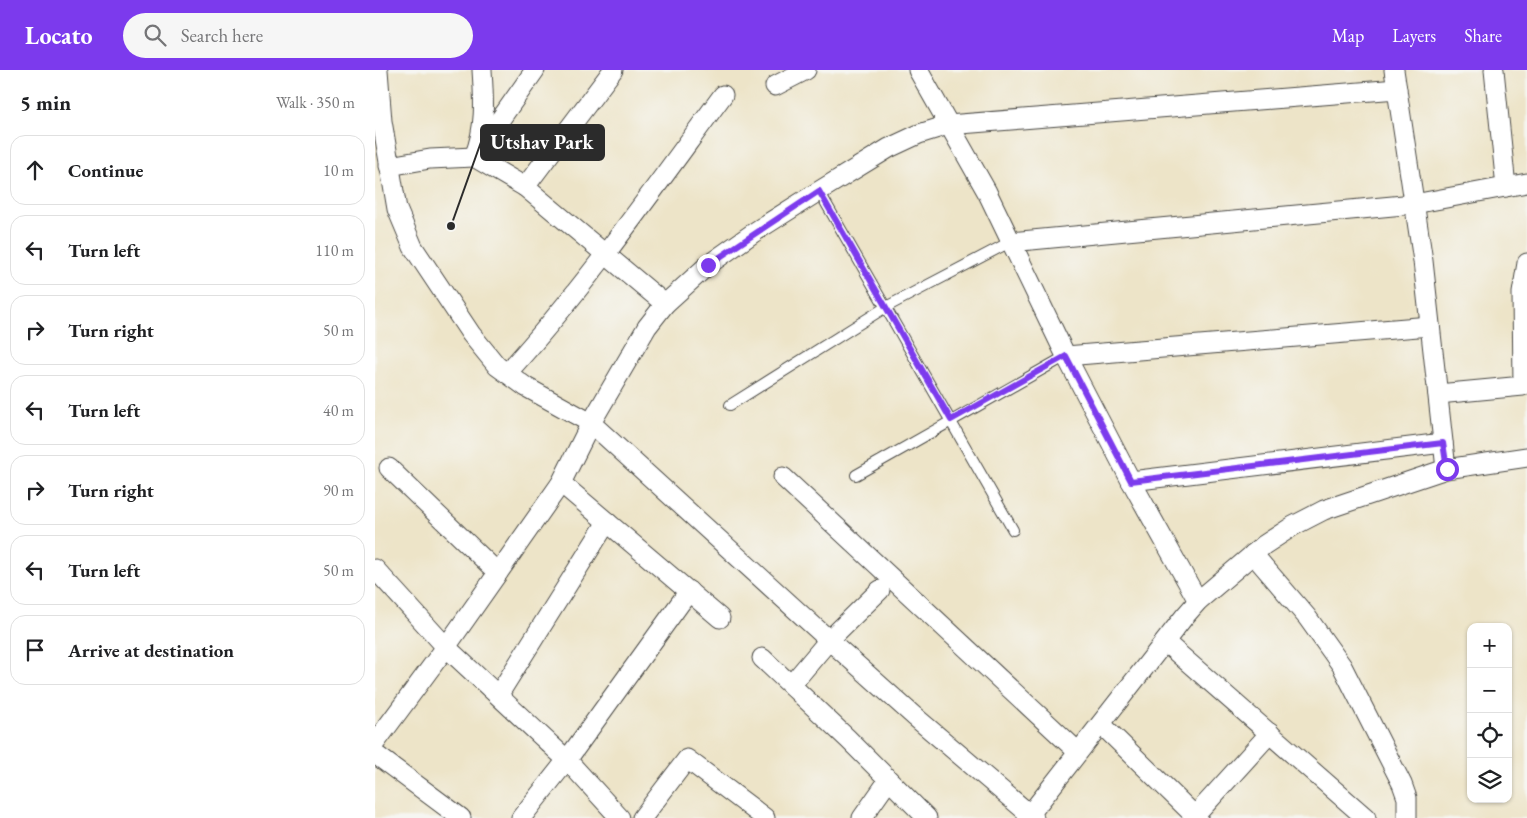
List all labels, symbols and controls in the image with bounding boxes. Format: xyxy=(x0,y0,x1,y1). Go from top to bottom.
search box xyxy=(123,13,473,58)
text: Locato xyxy=(25,20,93,51)
icon: search xyxy=(141,21,169,49)
text: Search here xyxy=(181,23,263,48)
text: Map xyxy=(1332,24,1364,47)
text: Layers xyxy=(1392,24,1436,47)
text: Share xyxy=(1464,24,1502,47)
text: 5 min xyxy=(20,89,71,116)
text: Walk · 350 m xyxy=(276,92,355,113)
callout: Utshav Park xyxy=(481,125,604,160)
text: Utshav Park xyxy=(490,129,595,155)
icon: ahead xyxy=(21,156,49,184)
text: Continue xyxy=(68,158,143,183)
text: 10 m xyxy=(323,160,354,181)
icon: left xyxy=(21,236,49,264)
text: Turn left xyxy=(68,238,140,263)
text: 110 m xyxy=(315,240,354,261)
route end xyxy=(697,254,720,277)
icon: right xyxy=(21,316,49,344)
text: Turn right xyxy=(68,318,154,343)
text: 50 m xyxy=(323,320,354,341)
icon: left xyxy=(21,396,49,424)
text: Turn left xyxy=(68,398,140,423)
text: 40 m xyxy=(323,400,354,421)
route start xyxy=(1436,458,1459,481)
icon: right xyxy=(21,476,49,504)
text: Turn right xyxy=(68,478,154,503)
text: 90 m xyxy=(323,480,354,501)
icon: left xyxy=(21,556,49,584)
text: Turn left xyxy=(68,558,140,583)
text: 50 m xyxy=(323,560,354,581)
map controls xyxy=(1467,623,1512,803)
button: + xyxy=(1467,623,1512,668)
icon: arrive xyxy=(21,636,49,664)
text: Arrive at destination xyxy=(68,638,234,663)
button: − xyxy=(1467,668,1512,713)
button: locate xyxy=(1467,713,1512,758)
button: layers xyxy=(1467,758,1512,803)

